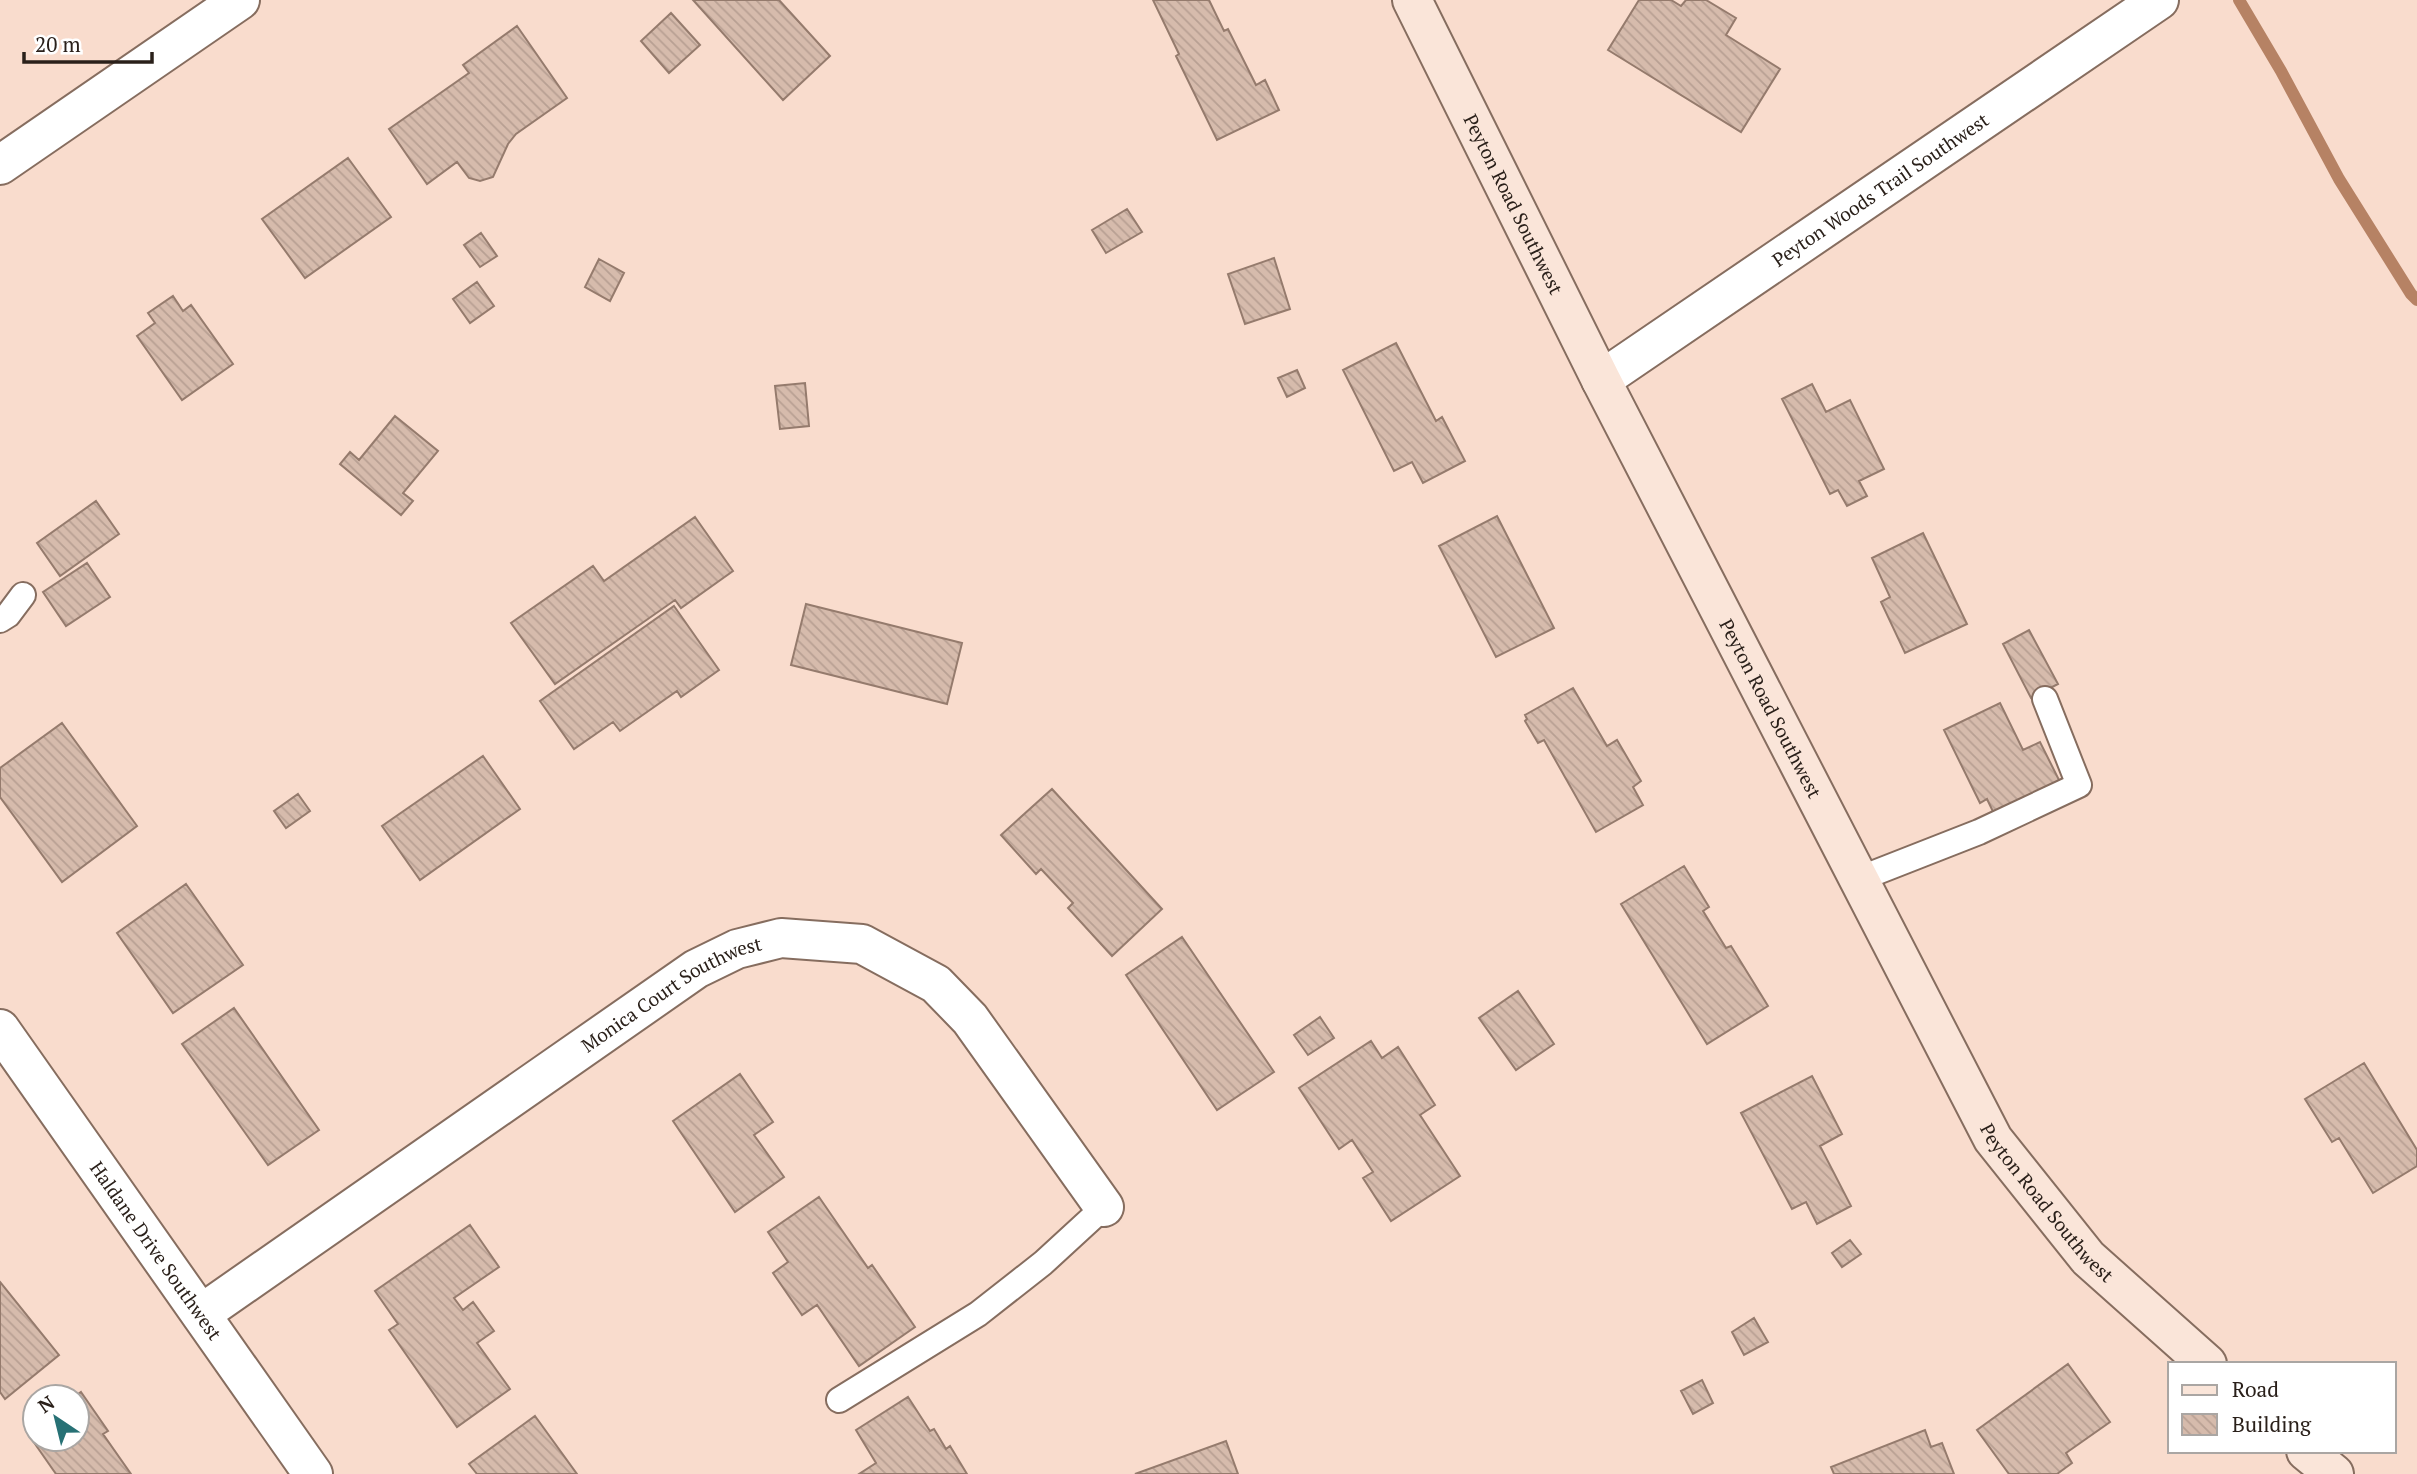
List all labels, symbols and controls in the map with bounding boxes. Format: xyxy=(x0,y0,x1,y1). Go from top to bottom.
scale bar xyxy=(24,21,152,65)
text: 20 m xyxy=(35,30,81,58)
street label: Peyton Woods Trail Southwest xyxy=(1767,107,1993,272)
street label: Peyton Road Southwest xyxy=(1459,110,1569,298)
street label: Peyton Road Southwest xyxy=(1714,614,1828,802)
street label: Monica Court Southwest xyxy=(576,930,764,1057)
street label: Peyton Road Southwest xyxy=(1975,1119,2119,1287)
street label: Haldane Drive Southwest xyxy=(85,1156,228,1345)
legend xyxy=(2168,1362,2396,1453)
text: Road xyxy=(2232,1375,2279,1403)
north arrow xyxy=(21,1383,91,1453)
text: N xyxy=(33,1389,60,1418)
text: Building xyxy=(2232,1410,2312,1438)

